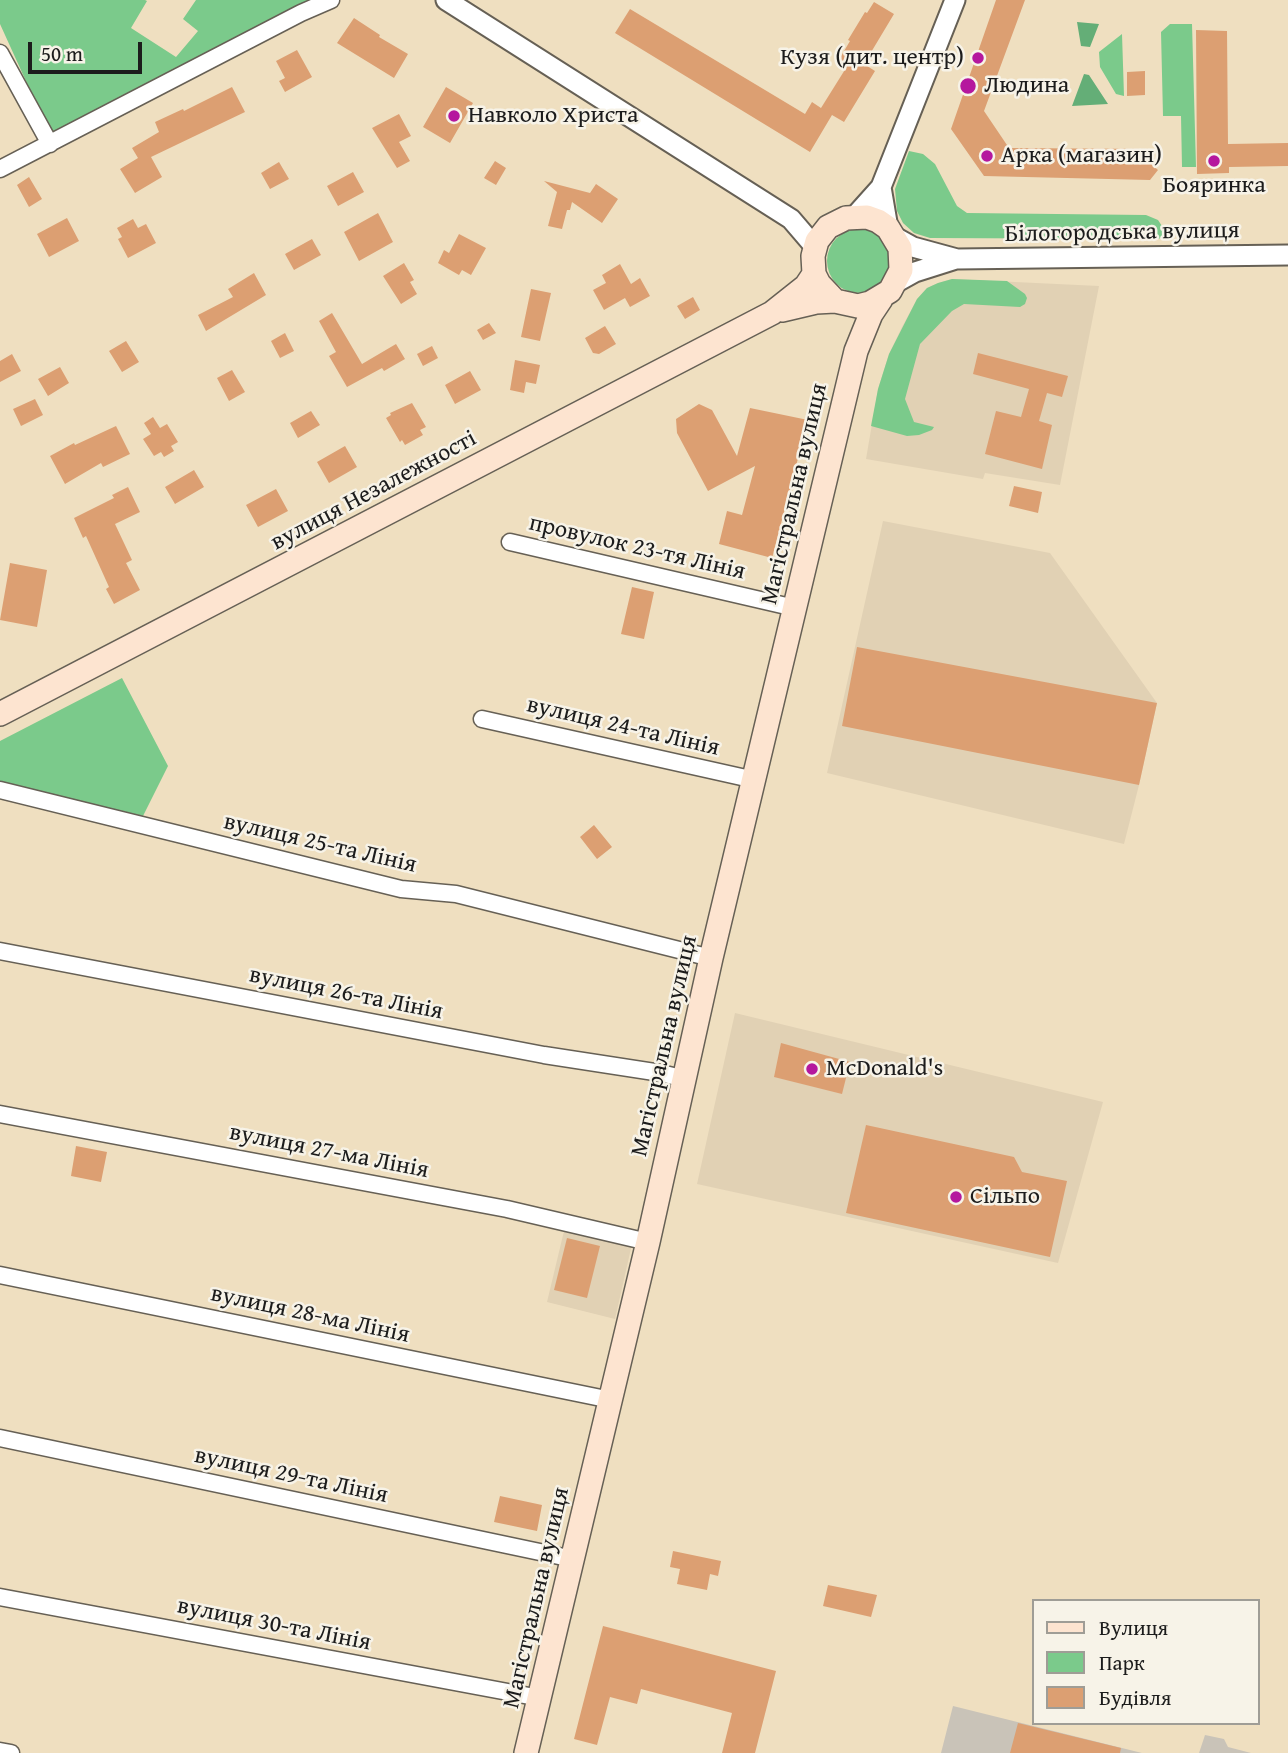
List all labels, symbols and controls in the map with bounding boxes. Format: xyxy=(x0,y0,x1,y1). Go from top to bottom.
scale bar xyxy=(32,28,145,72)
text: 50 m xyxy=(41,38,83,69)
place label: Кузя (дит. центр) xyxy=(780,44,964,72)
marker: Кузя (дит. центр) xyxy=(970,50,986,66)
place label: Людина xyxy=(984,72,1069,100)
marker: Людина xyxy=(958,76,978,96)
place label: Навколо Христа xyxy=(468,102,638,130)
marker: Навколо Христа xyxy=(446,108,462,124)
place label: Арка (магазин) xyxy=(1001,142,1162,170)
marker: Арка (магазин) xyxy=(979,148,995,164)
marker: Бояринка xyxy=(1206,153,1222,169)
place label: Бояринка xyxy=(1162,172,1266,200)
street label: Білогородська вулиця xyxy=(1004,217,1240,249)
street label: Магістральна вулиця xyxy=(756,381,834,607)
street label: вулиця Незалежності xyxy=(266,425,482,557)
street label: провулок 23-тя Лінія xyxy=(526,509,748,587)
street label: вулиця 24-та Лінія xyxy=(524,691,722,763)
street label: вулиця 25-та Лінія xyxy=(221,808,419,880)
street label: Магістральна вулиця xyxy=(626,933,704,1159)
street label: вулиця 26-та Лінія xyxy=(247,961,445,1027)
place label: McDonald's xyxy=(826,1055,943,1083)
marker: McDonald's xyxy=(804,1061,820,1077)
street label: вулиця 27-ма Лінія xyxy=(227,1119,431,1185)
place label: Сільпо xyxy=(970,1183,1040,1211)
marker: Сільпо xyxy=(948,1189,964,1205)
street label: вулиця 28-ма Лінія xyxy=(208,1280,412,1350)
street label: вулиця 29-та Лінія xyxy=(192,1441,390,1511)
street label: Магістральна вулиця xyxy=(498,1485,576,1711)
street label: вулиця 30-та Лінія xyxy=(175,1592,373,1658)
legend xyxy=(1032,1599,1260,1725)
text: Вулиця xyxy=(1099,1612,1168,1643)
text: Парк xyxy=(1099,1647,1145,1678)
text: Будівля xyxy=(1099,1682,1171,1713)

